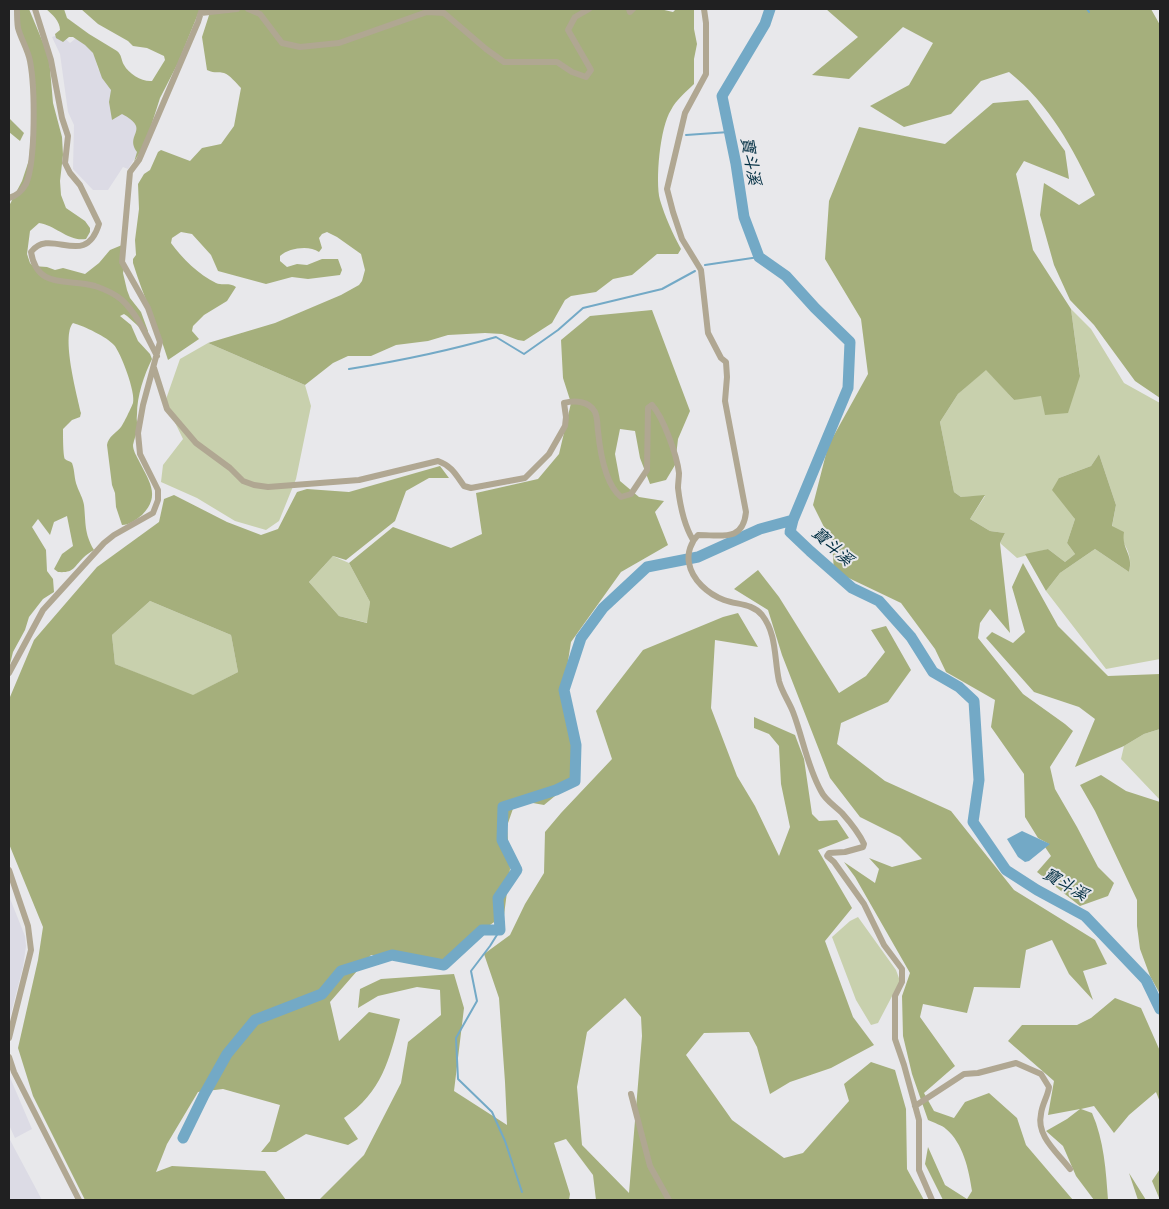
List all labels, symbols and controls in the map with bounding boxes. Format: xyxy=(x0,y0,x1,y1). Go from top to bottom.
water label: 寶斗溪 xyxy=(736,136,764,186)
water label: 寶斗溪 xyxy=(808,524,856,570)
water label: 寶斗溪 xyxy=(1039,865,1091,905)

